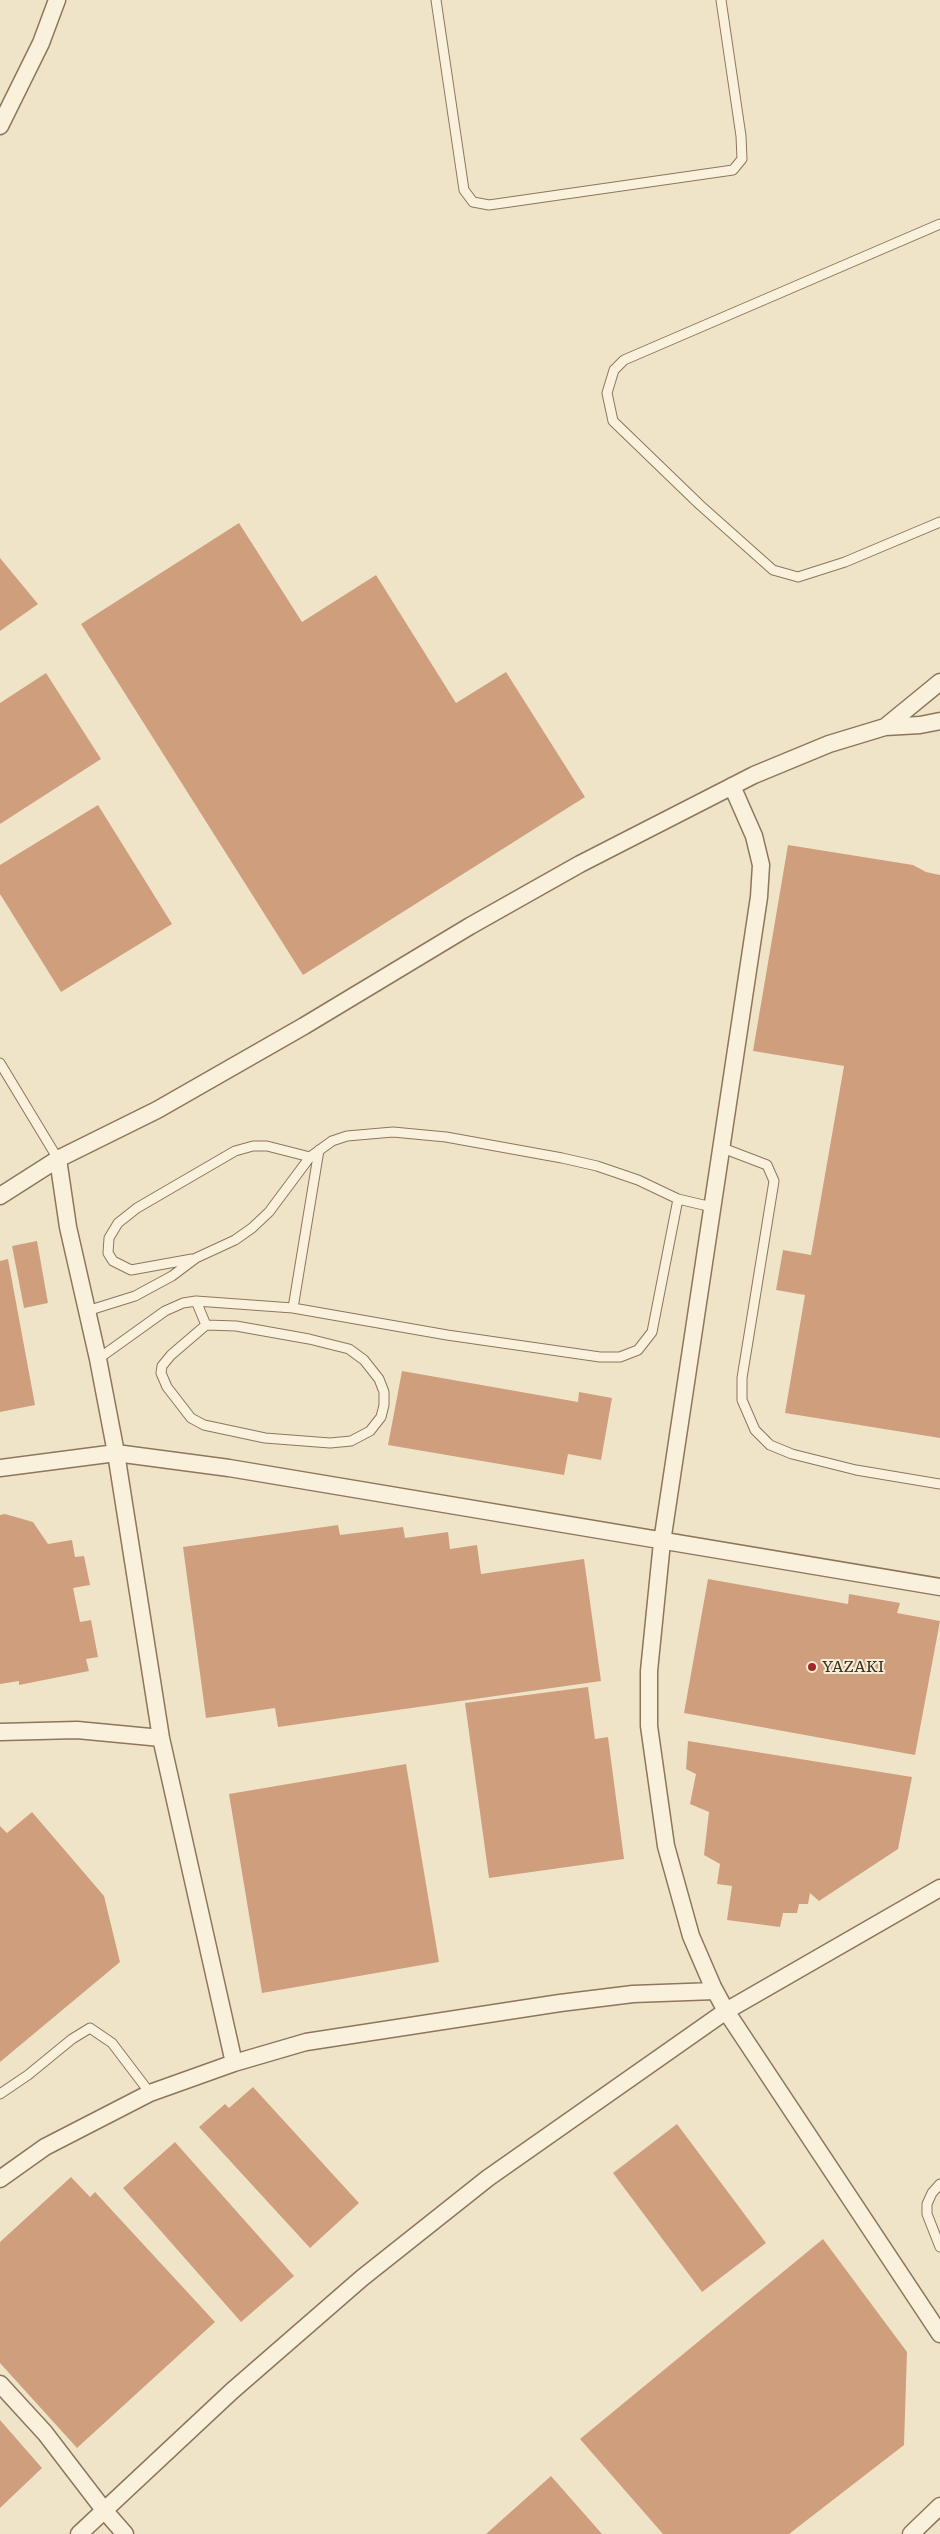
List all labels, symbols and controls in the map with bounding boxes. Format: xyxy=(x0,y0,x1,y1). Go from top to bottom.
place label: YAZAKI xyxy=(822,1657,884,1677)
marker: YAZAKI xyxy=(806,1661,818,1673)

